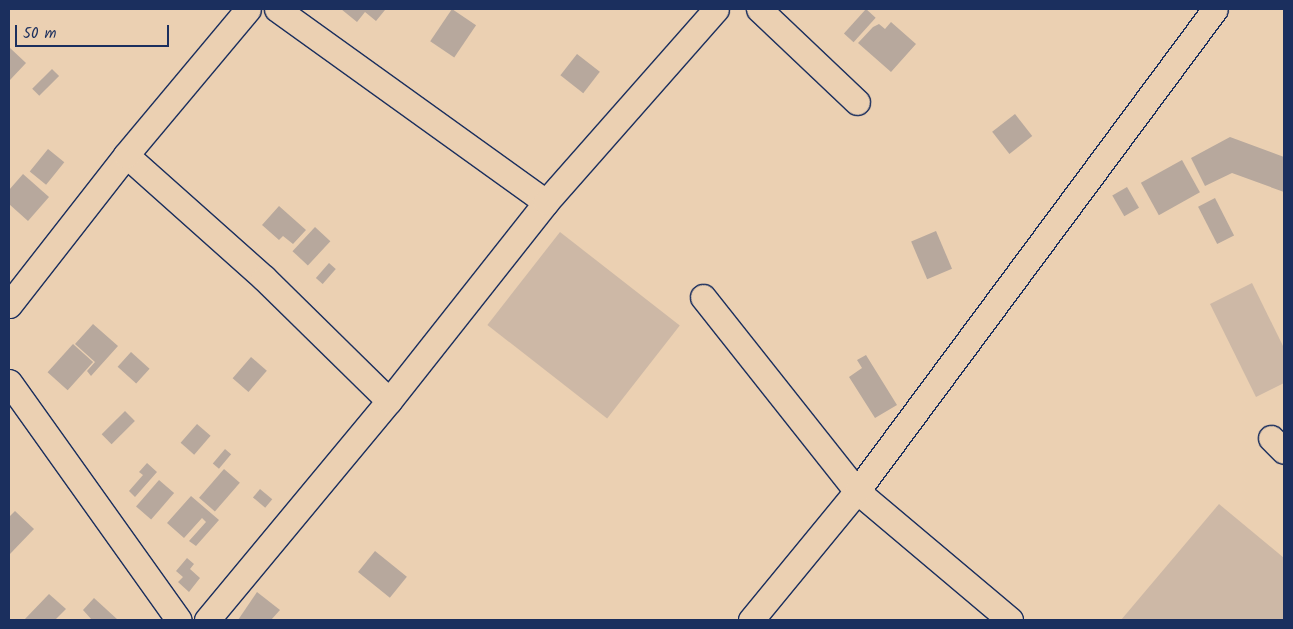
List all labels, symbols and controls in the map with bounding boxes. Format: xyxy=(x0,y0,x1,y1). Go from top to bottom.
scale bar xyxy=(18,15,171,47)
text: 50 m xyxy=(23,22,57,46)

